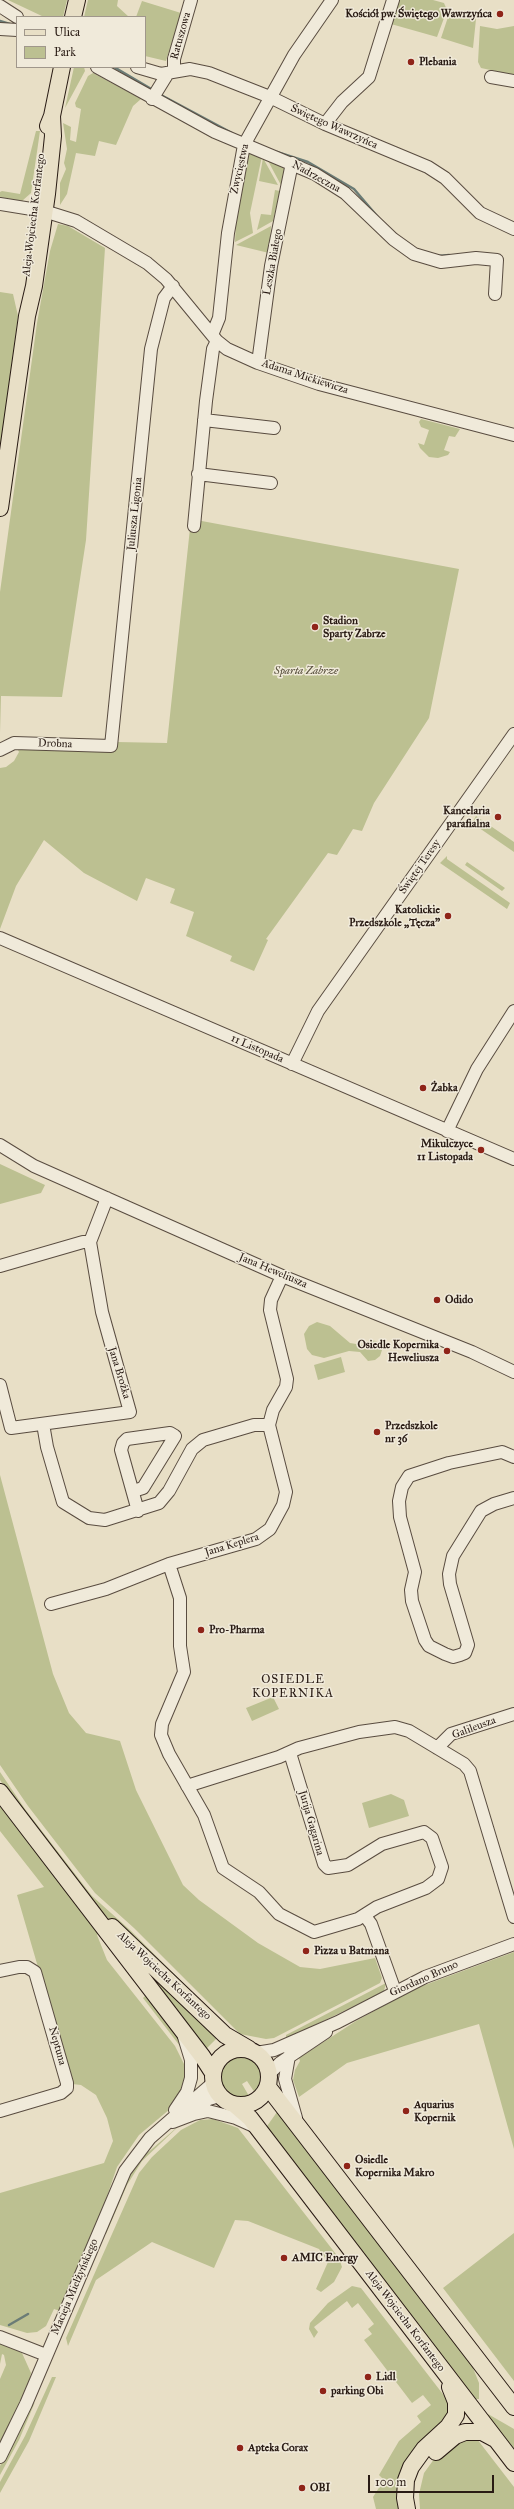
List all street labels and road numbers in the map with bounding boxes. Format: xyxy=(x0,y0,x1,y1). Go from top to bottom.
street label: Ratuszowa xyxy=(168,11,194,61)
street label: Świętego Wawrzyńca xyxy=(288,102,380,152)
street label: Zwycięstwa xyxy=(228,143,252,195)
street label: Aleja Wojciecha Korfantego xyxy=(20,153,48,277)
street label: Nadrzeczna xyxy=(289,158,343,196)
street label: Leszka Białego xyxy=(261,228,285,296)
street label: Adama Mickiewicza xyxy=(260,357,350,397)
street label: Juliusza Ligonia xyxy=(125,477,145,551)
street label: Drobna xyxy=(38,737,72,751)
street label: Świętej Teresy xyxy=(396,837,444,897)
street label: 11 Listopada xyxy=(229,1032,285,1066)
street label: Jana Heweliusza xyxy=(237,1251,309,1291)
street label: Jana Brożka xyxy=(105,1345,133,1401)
street label: Jana Keplera xyxy=(203,1531,261,1559)
street label: Galileusza xyxy=(450,1714,498,1742)
street label: Jurija Gagarina xyxy=(295,1789,327,1857)
street label: Aleja Wojciecha Korfantego xyxy=(114,1929,214,2023)
street label: Giordano Bruno xyxy=(388,1958,460,2000)
street label: Neptuna xyxy=(45,2025,69,2067)
street label: Macieja Mielżyńskiego xyxy=(49,2237,101,2337)
street label: Aleja Wojciecha Korfantego xyxy=(362,2268,448,2374)

